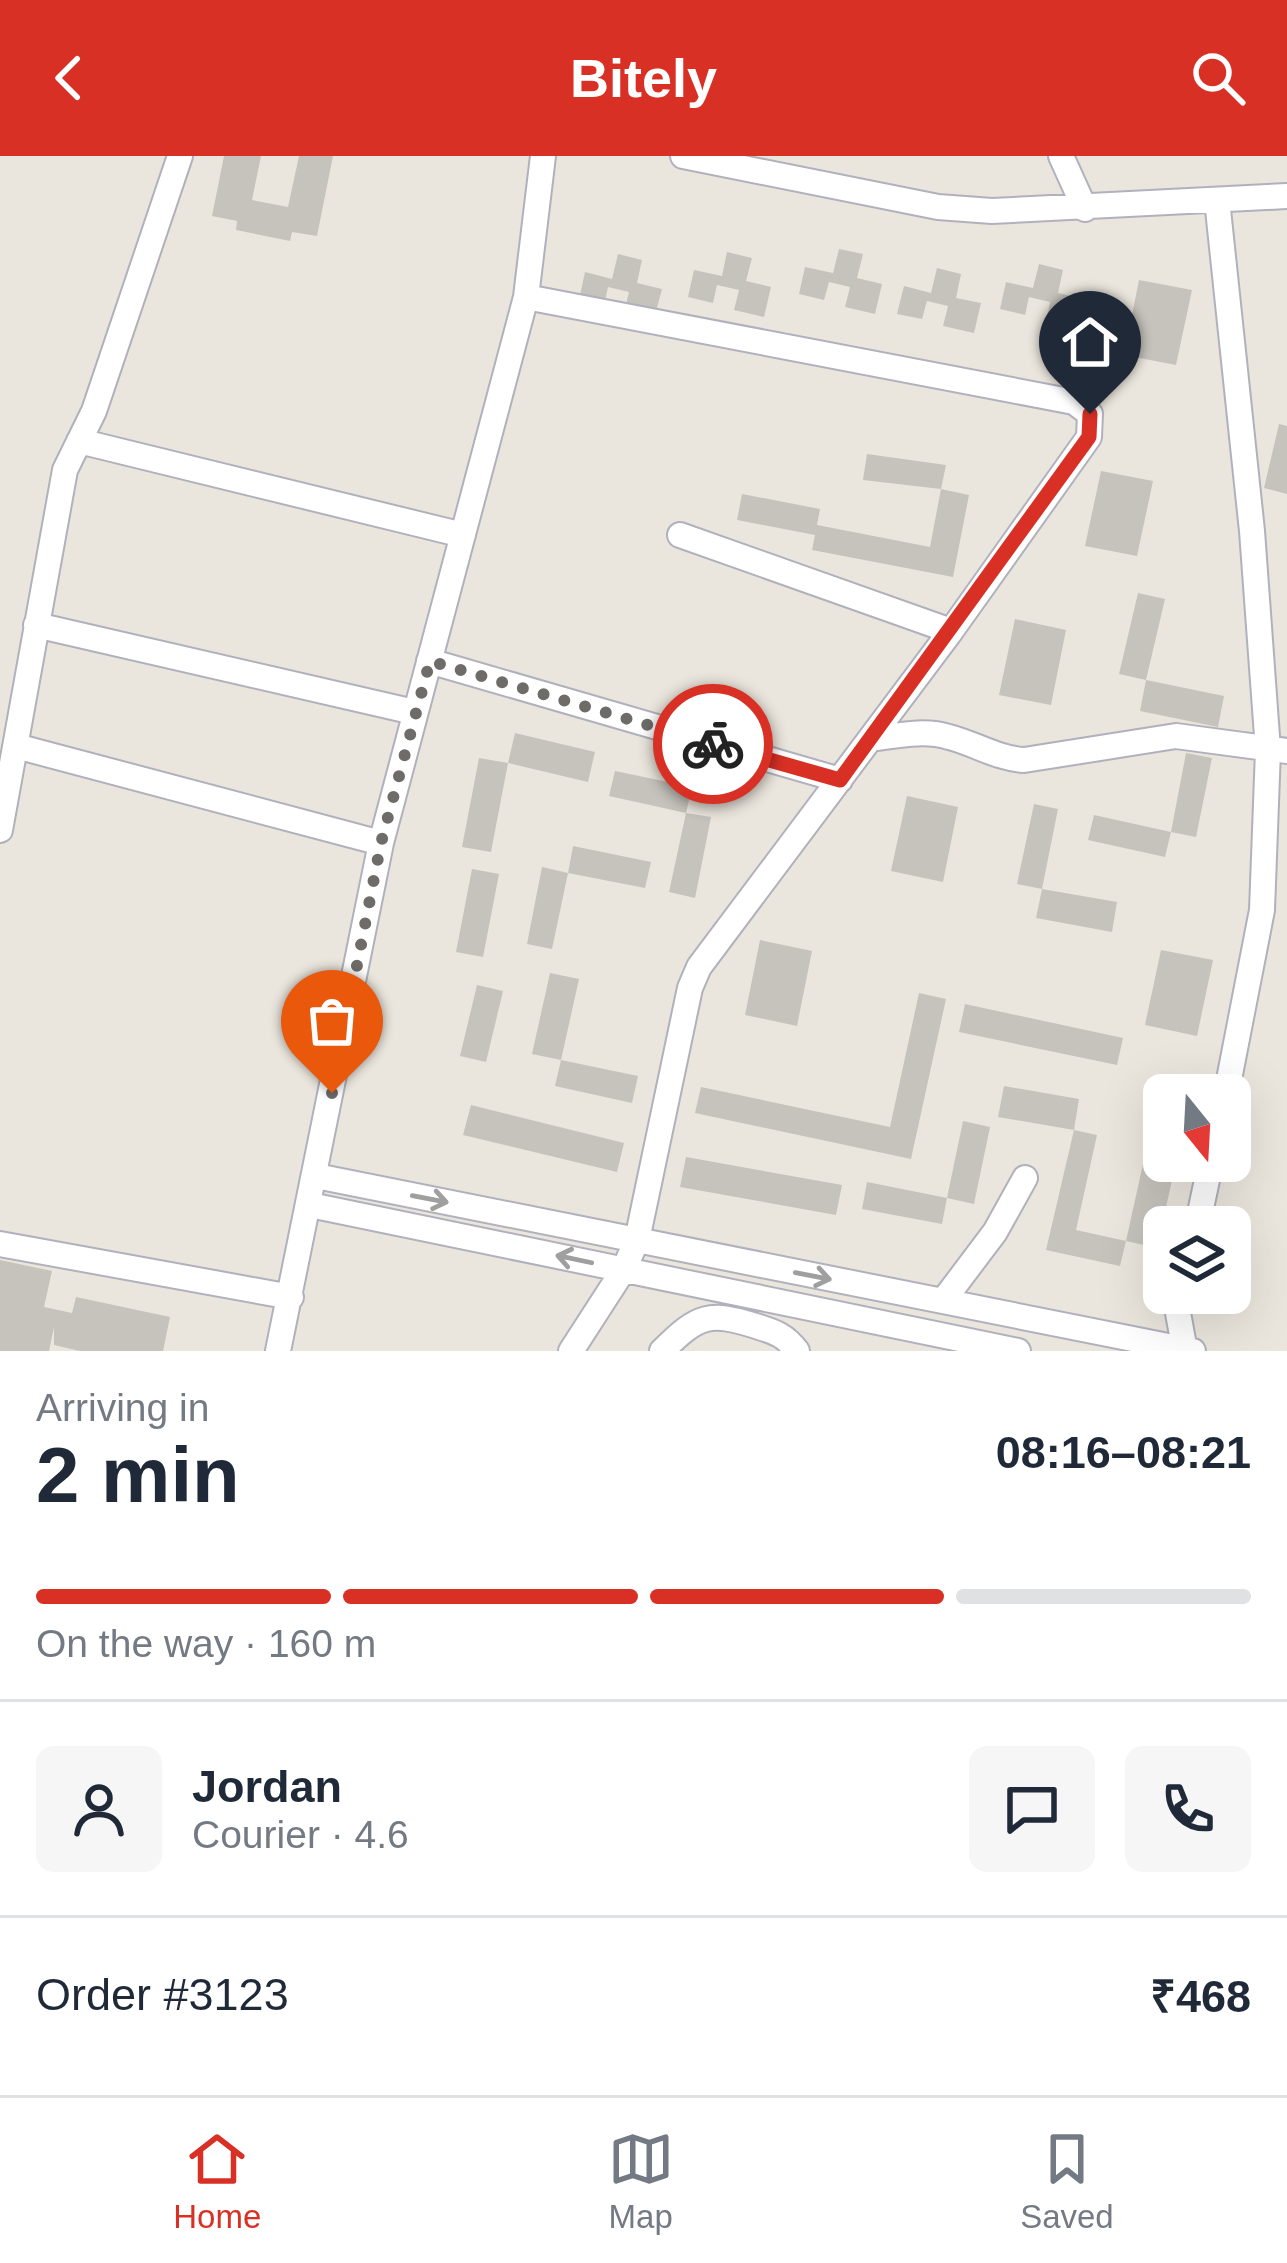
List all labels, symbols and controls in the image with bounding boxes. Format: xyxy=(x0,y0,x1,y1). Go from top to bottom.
icon: back xyxy=(36,45,102,111)
icon: search xyxy=(1185,45,1251,111)
text: Bitely xyxy=(570,48,717,108)
pin xyxy=(1039,291,1141,414)
icon: home xyxy=(1057,309,1123,375)
courier xyxy=(653,684,773,804)
icon: bike xyxy=(680,711,746,777)
pin xyxy=(281,970,383,1093)
icon: bag xyxy=(299,988,365,1054)
north arrow xyxy=(1143,1074,1251,1182)
map controls xyxy=(1143,1074,1251,1314)
one-way arrow xyxy=(410,1189,449,1211)
button: layers xyxy=(1143,1206,1251,1314)
one-way arrow xyxy=(556,1247,595,1269)
one-way arrow xyxy=(793,1265,831,1288)
text: Arriving in xyxy=(36,1386,209,1429)
text: 08:16–08:21 xyxy=(996,1427,1251,1478)
text: 2 min xyxy=(36,1431,240,1519)
text: On the way · 160 m xyxy=(36,1622,376,1665)
button: person xyxy=(36,1746,162,1872)
button: chat xyxy=(969,1746,1095,1872)
button: phone xyxy=(1125,1746,1251,1872)
text: Jordan xyxy=(192,1761,342,1812)
text: Courier · 4.6 xyxy=(192,1813,409,1856)
text: Order #3123 xyxy=(36,1969,289,2020)
text: ₹468 xyxy=(1150,1971,1251,2022)
tab: Home xyxy=(173,2126,261,2236)
tab: Map xyxy=(608,2126,674,2236)
tab: Saved xyxy=(1020,2126,1114,2236)

